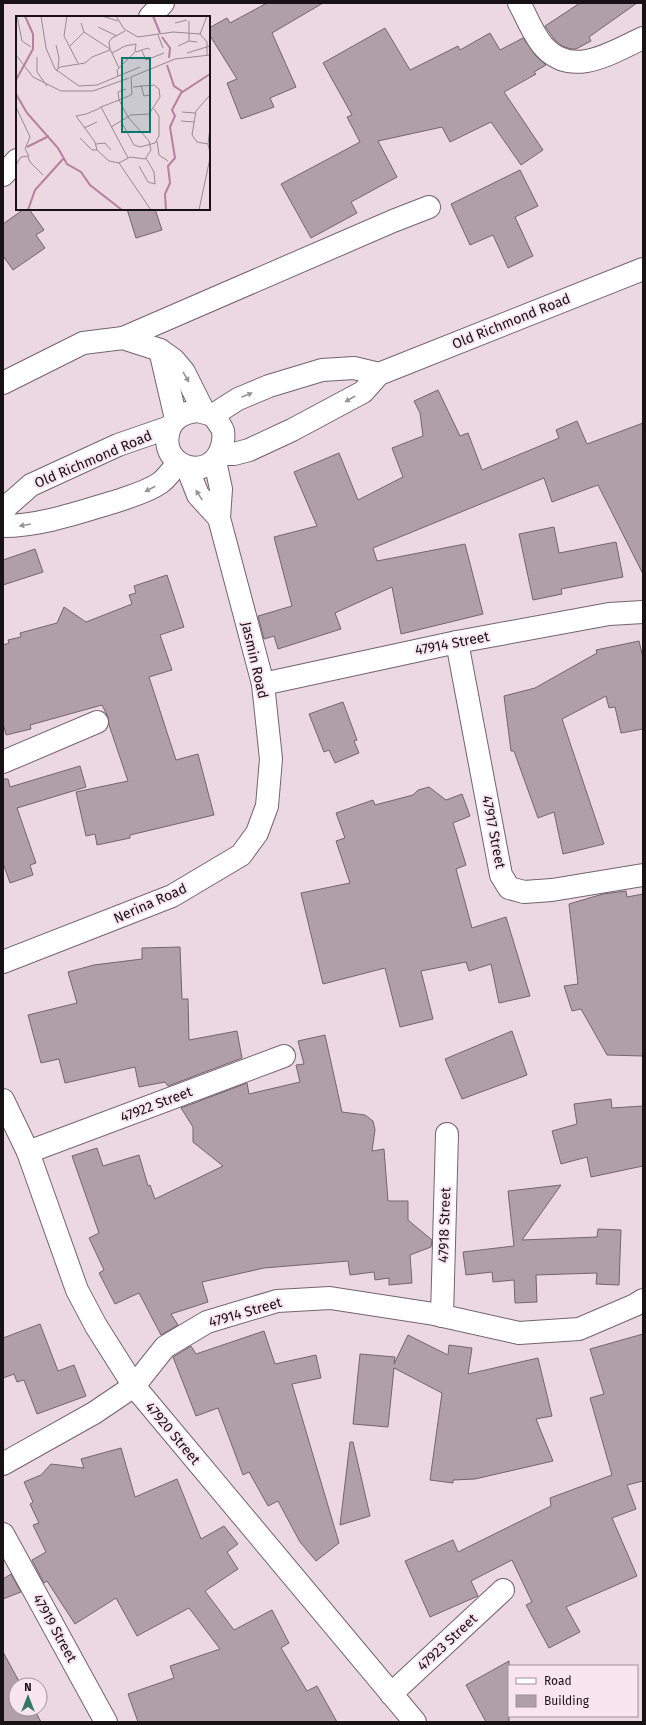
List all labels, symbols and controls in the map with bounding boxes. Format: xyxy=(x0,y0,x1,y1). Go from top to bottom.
inset map xyxy=(16,16,210,210)
street label: Old Richmond Road xyxy=(450,290,573,353)
one-way arrow xyxy=(183,372,190,383)
one-way arrow xyxy=(241,392,253,398)
one-way arrow xyxy=(344,396,356,403)
street label: Old Richmond Road xyxy=(32,427,154,492)
one-way arrow xyxy=(144,485,155,492)
one-way arrow xyxy=(196,489,203,501)
one-way arrow xyxy=(19,522,31,528)
street label: Jasmin Road xyxy=(237,620,272,700)
street label: 47914 Street xyxy=(413,628,492,659)
street label: 47917 Street xyxy=(478,794,509,871)
street label: Nerina Road xyxy=(111,880,189,927)
street label: 47922 Street xyxy=(118,1083,195,1126)
street label: 47918 Street xyxy=(435,1186,454,1263)
street label: 47914 Street xyxy=(207,1294,285,1331)
street label: 47920 Street xyxy=(141,1399,204,1469)
street label: 47919 Street xyxy=(29,1591,81,1666)
street label: 47923 Street xyxy=(414,1610,481,1674)
legend xyxy=(508,1665,638,1717)
text: Road xyxy=(544,1674,572,1688)
north arrow xyxy=(8,1677,48,1717)
text: N xyxy=(24,1681,32,1694)
text: Building xyxy=(544,1694,590,1708)

